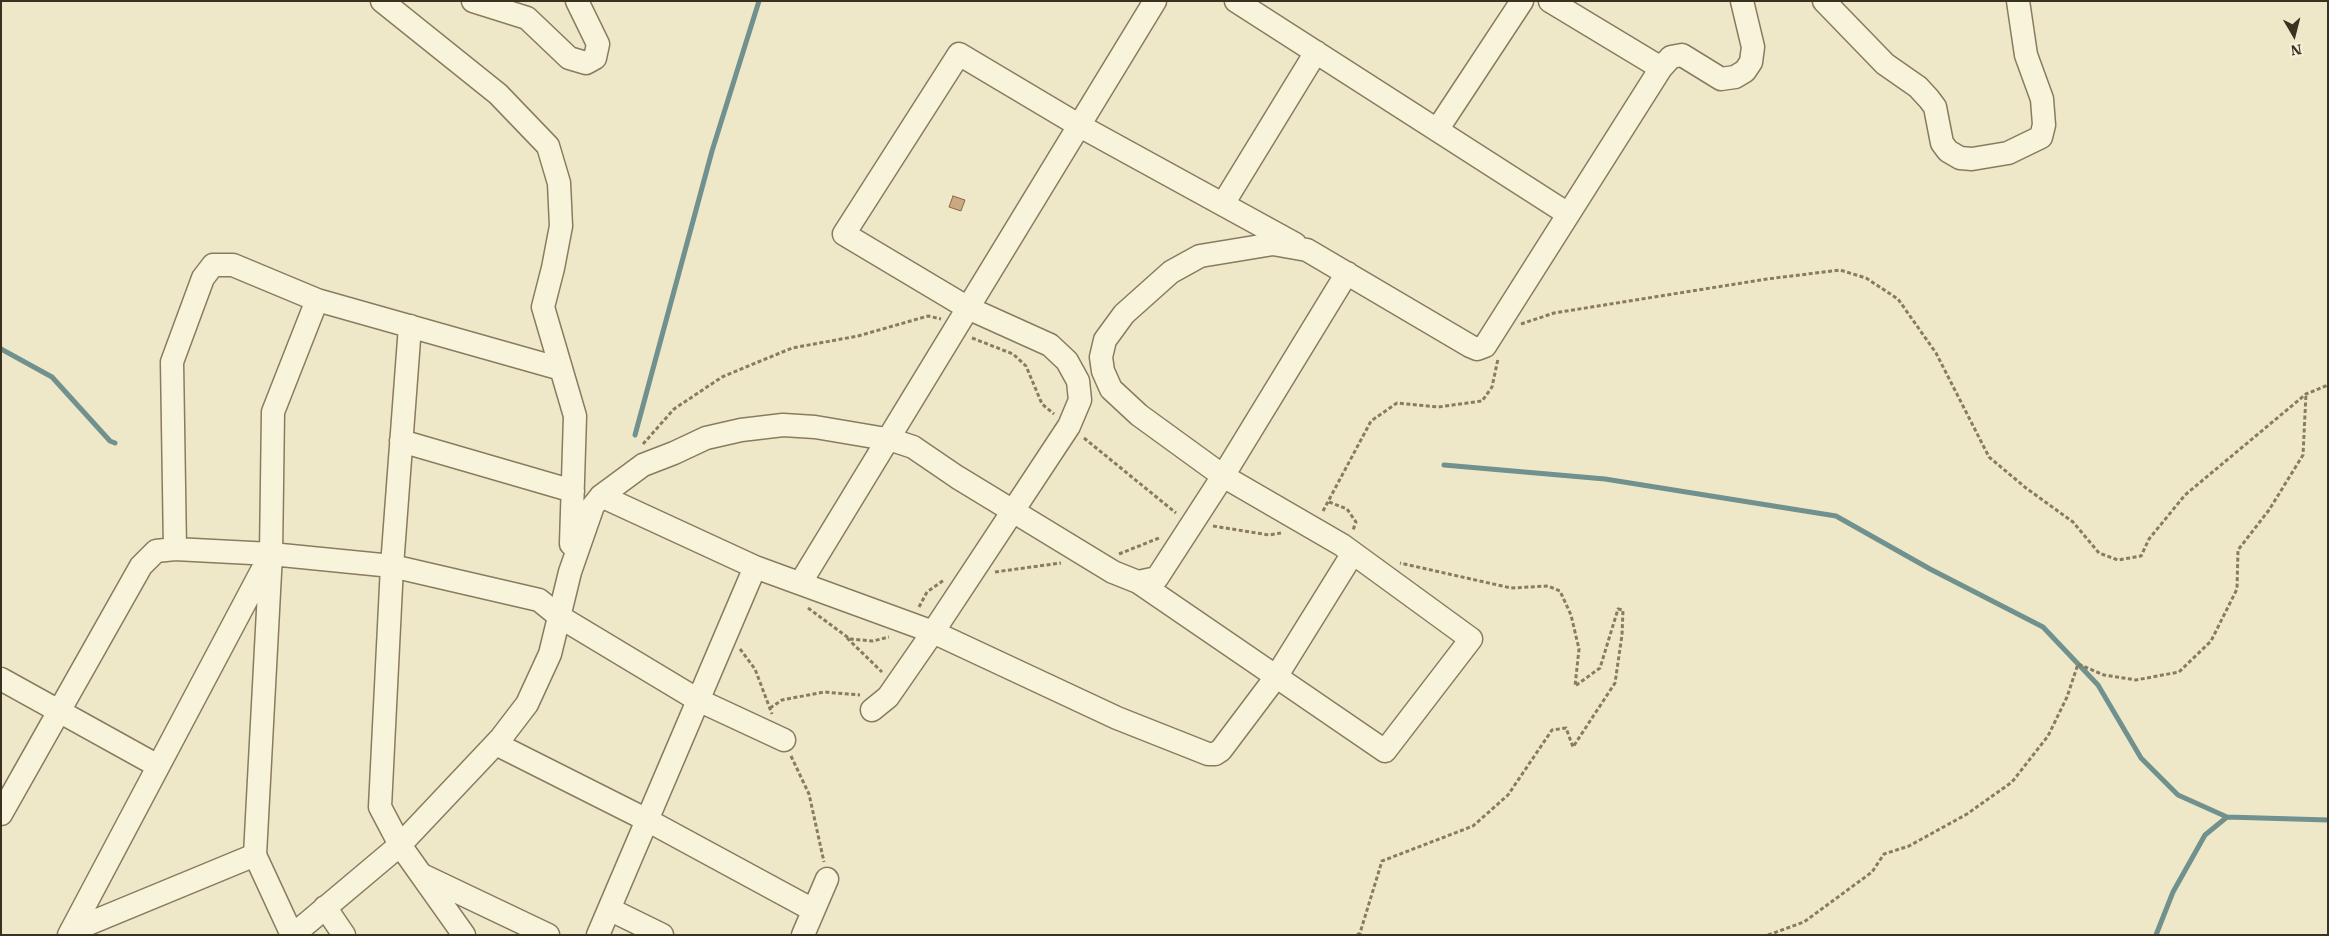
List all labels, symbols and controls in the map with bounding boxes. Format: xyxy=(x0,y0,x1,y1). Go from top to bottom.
north arrow xyxy=(2269,10,2319,60)
text: N xyxy=(2289,40,2303,60)

